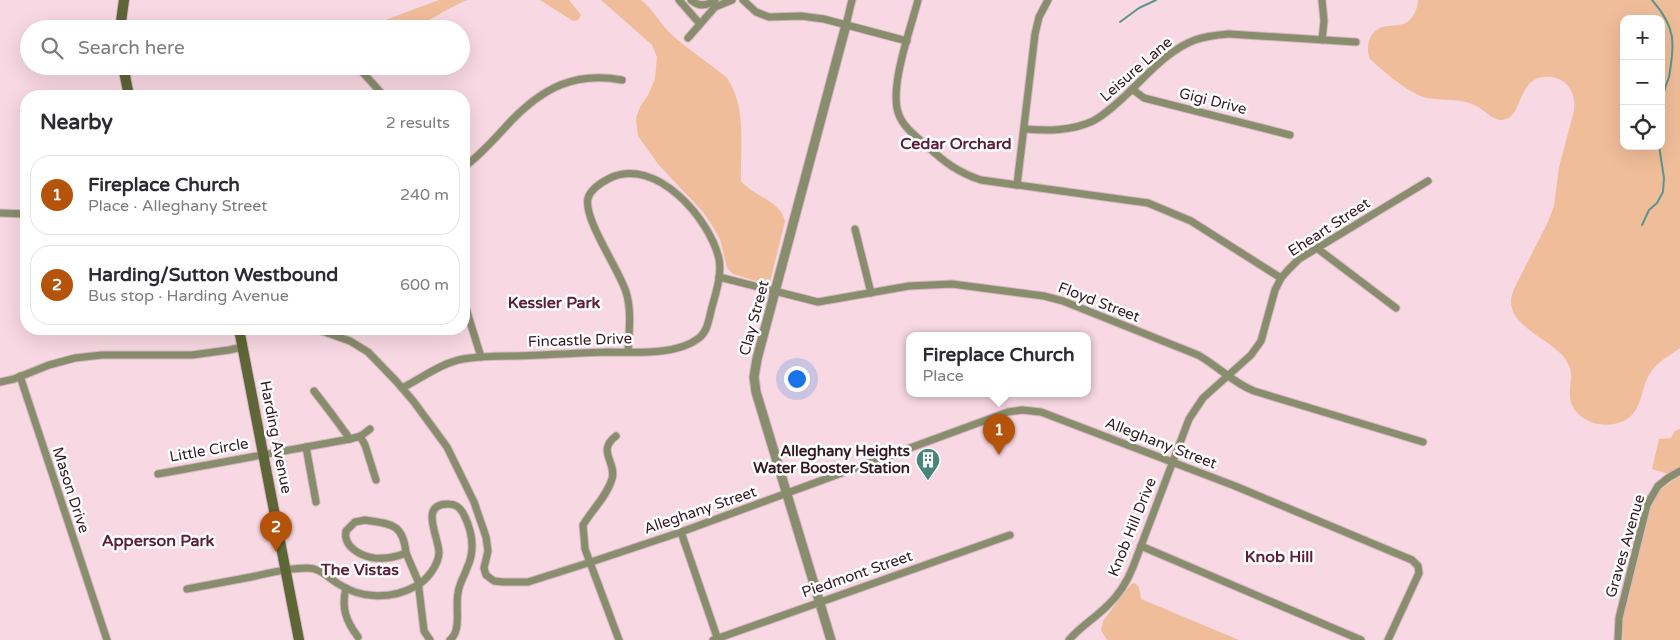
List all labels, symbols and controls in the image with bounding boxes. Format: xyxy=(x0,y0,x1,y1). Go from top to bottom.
map controls xyxy=(1620,15,1665,150)
button: + xyxy=(1620,15,1665,60)
search box xyxy=(20,20,470,75)
street label: Leisure Lane xyxy=(1096,33,1176,105)
icon: search xyxy=(38,34,66,62)
text: Search here xyxy=(78,37,185,59)
button: − xyxy=(1620,60,1665,105)
street label: Gigi Drive xyxy=(1177,84,1249,118)
button: locate xyxy=(1620,105,1665,150)
text: Nearby xyxy=(40,110,113,135)
text: 2 results xyxy=(386,113,450,133)
district label: Cedar Orchard xyxy=(900,134,1012,154)
text: Fireplace Church xyxy=(88,174,240,196)
text: 1 xyxy=(52,185,62,205)
text: 240 m xyxy=(400,185,449,205)
street label: Eheart Street xyxy=(1285,194,1373,260)
text: Place · Alleghany Street xyxy=(88,196,267,216)
text: Harding/Sutton Westbound xyxy=(88,264,338,286)
text: 2 xyxy=(52,275,62,295)
text: 600 m xyxy=(400,275,449,295)
street label: Clay Street xyxy=(735,278,773,358)
street label: Floyd Street xyxy=(1056,278,1143,326)
text: Bus stop · Harding Avenue xyxy=(88,286,289,306)
district label: Kessler Park xyxy=(508,293,601,313)
street label: Fincastle Drive xyxy=(528,329,632,351)
popup xyxy=(906,332,1091,397)
text: Fireplace Church xyxy=(923,344,1074,366)
your location xyxy=(784,366,810,392)
text: Place xyxy=(923,366,964,386)
street label: Harding Avenue xyxy=(256,379,296,495)
street label: Alleghany Street xyxy=(1103,413,1220,473)
pin: 1 xyxy=(983,414,1015,455)
street label: Little Circle xyxy=(168,434,250,466)
place label: Alleghany Heights Water Booster Station xyxy=(753,442,910,477)
street label: Mason Drive xyxy=(49,445,93,535)
building icon: Alleghany Heights Water Booster Station xyxy=(915,447,941,481)
street label: Knob Hill Drive xyxy=(1104,475,1160,579)
street label: Alleghany Street xyxy=(641,482,759,538)
street label: Graves Avenue xyxy=(1602,492,1648,600)
pin: 2 xyxy=(260,511,292,552)
district label: Apperson Park xyxy=(102,531,215,551)
street label: Piedmont Street xyxy=(799,547,915,601)
district label: Knob Hill xyxy=(1245,547,1313,567)
district label: The Vistas xyxy=(320,560,399,580)

